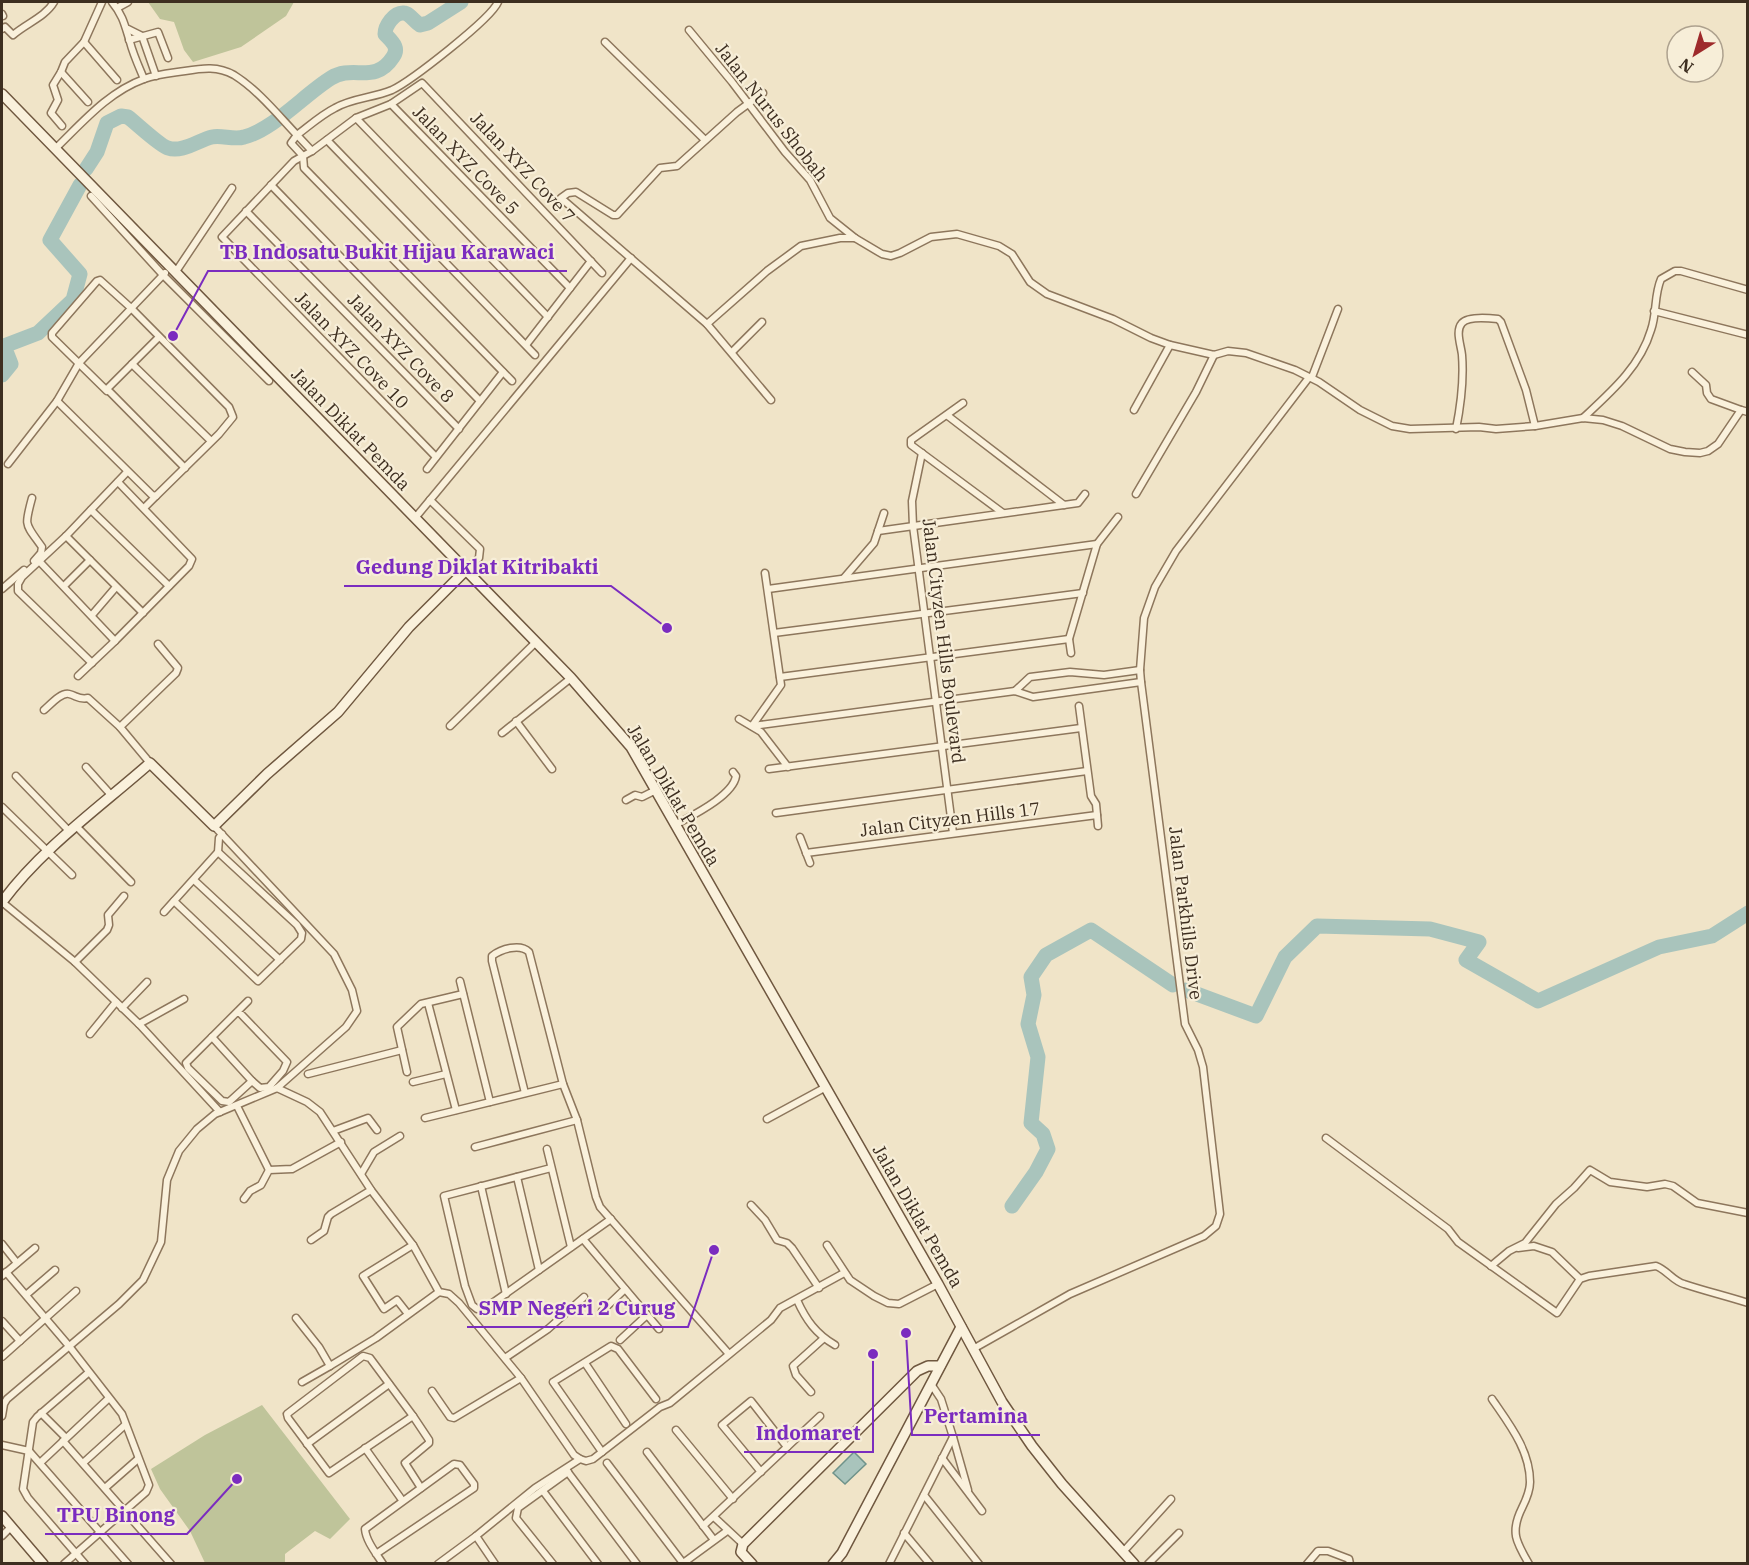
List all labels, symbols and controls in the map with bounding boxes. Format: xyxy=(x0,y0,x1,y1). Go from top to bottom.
north arrow xyxy=(1665,24,1725,84)
street label: Jalan Nurus Shobah xyxy=(710,38,834,186)
text: N xyxy=(1675,54,1697,78)
street label: Jalan XYZ Cove 5 xyxy=(408,100,524,220)
street label: Jalan XYZ Cove 7 xyxy=(466,107,580,227)
callout: TB Indosatu Bukit Hijau Karawaci xyxy=(208,233,567,271)
text: TB Indosatu Bukit Hijau Karawaci xyxy=(220,238,555,265)
street label: Jalan XYZ Cove 10 xyxy=(290,287,414,413)
street label: Jalan XYZ Cove 8 xyxy=(343,288,459,408)
street label: Jalan Diklat Pemda xyxy=(287,363,416,495)
street label: Jalan Cityzen Hills Boulevard xyxy=(918,517,970,765)
callout: Gedung Diklat Kitribakti xyxy=(344,548,611,586)
text: Gedung Diklat Kitribakti xyxy=(355,553,599,580)
street label: Jalan Diklat Pemda xyxy=(622,720,726,870)
street label: Jalan Cityzen Hills 17 xyxy=(858,797,1042,841)
street label: Jalan Parkhills Drive xyxy=(1164,825,1208,1001)
street label: Jalan Diklat Pemda xyxy=(868,1140,968,1292)
callout: SMP Negeri 2 Curug xyxy=(467,1289,688,1327)
text: SMP Negeri 2 Curug xyxy=(479,1294,676,1321)
callout: Pertamina xyxy=(912,1397,1040,1435)
text: Pertamina xyxy=(924,1402,1028,1429)
callout: Indomaret xyxy=(744,1414,873,1452)
text: Indomaret xyxy=(756,1419,861,1446)
callout: TPU Binong xyxy=(45,1496,187,1534)
text: TPU Binong xyxy=(57,1501,176,1528)

